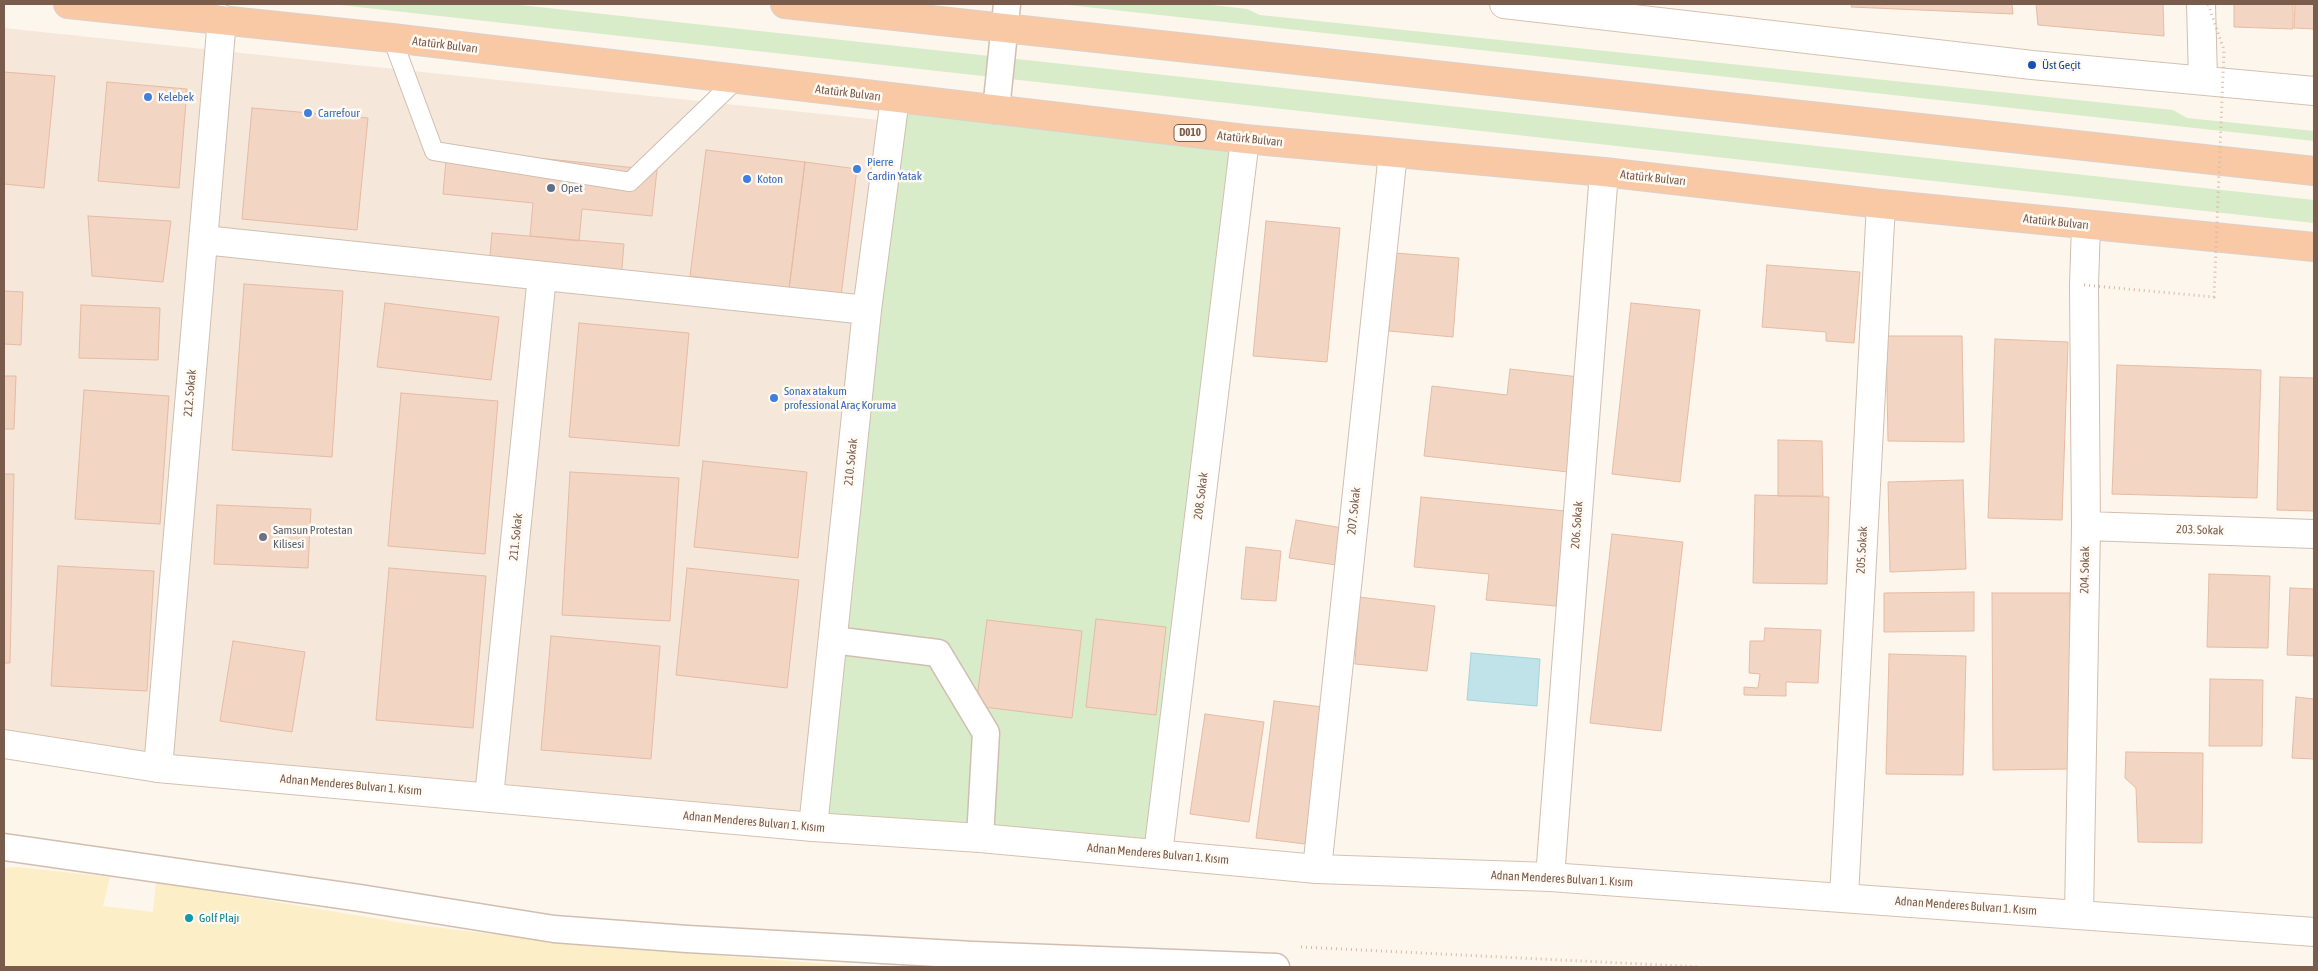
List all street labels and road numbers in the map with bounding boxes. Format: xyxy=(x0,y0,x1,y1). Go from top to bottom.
street label: Atatürk Bulvarı xyxy=(411,34,479,56)
street label: Atatürk Bulvarı xyxy=(814,82,882,104)
road number: D010 xyxy=(1174,125,1206,142)
street label: Atatürk Bulvarı xyxy=(1216,128,1284,150)
street label: Atatürk Bulvarı xyxy=(1619,167,1687,189)
street label: Atatürk Bulvarı xyxy=(2022,211,2090,233)
street label: 212. Sokak xyxy=(181,369,199,417)
street label: 210. Sokak xyxy=(841,438,861,486)
street label: 208. Sokak xyxy=(1191,472,1211,520)
street label: 207. Sokak xyxy=(1344,487,1364,535)
street label: 206. Sokak xyxy=(1568,501,1586,549)
street label: 211. Sokak xyxy=(506,513,526,561)
street label: 203. Sokak xyxy=(2176,522,2224,538)
street label: 205. Sokak xyxy=(1854,526,1870,574)
street label: 204. Sokak xyxy=(2077,546,2093,594)
street label: Adnan Menderes Bulvarı 1. Kısım xyxy=(279,772,423,798)
street label: Adnan Menderes Bulvarı 1. Kısım xyxy=(682,809,826,835)
street label: Adnan Menderes Bulvarı 1. Kısım xyxy=(1086,841,1230,867)
street label: Adnan Menderes Bulvarı 1. Kısım xyxy=(1491,868,1633,890)
street label: Adnan Menderes Bulvarı 1. Kısım xyxy=(1895,894,2037,918)

